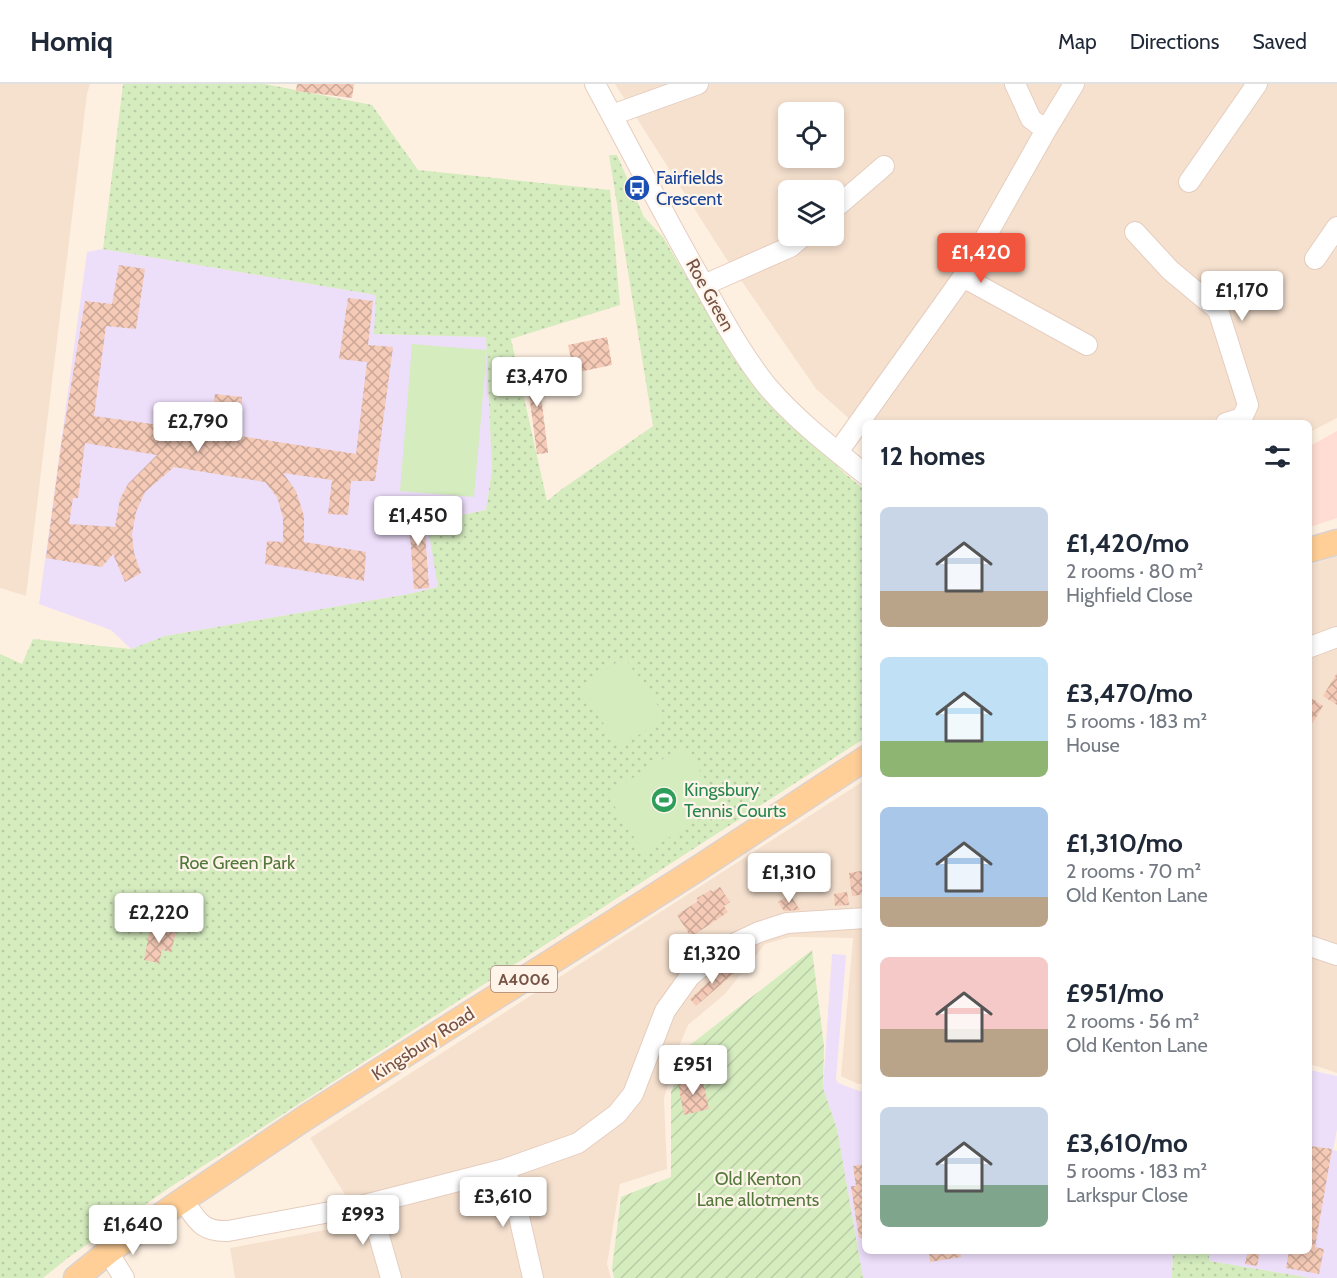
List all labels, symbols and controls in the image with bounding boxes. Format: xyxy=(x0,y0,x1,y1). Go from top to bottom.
text: Homiq xyxy=(30,24,113,58)
text: Map xyxy=(1058,29,1097,54)
text: Directions xyxy=(1130,29,1219,54)
text: Saved xyxy=(1252,29,1307,54)
map controls xyxy=(778,102,844,246)
button: locate xyxy=(778,102,844,168)
place label: Fairfields Crescent xyxy=(656,167,723,210)
bus stop icon: Fairfields Crescent xyxy=(622,173,652,203)
button: layers xyxy=(778,180,844,246)
pin: £1,420 xyxy=(932,233,1030,284)
text: £1,420 xyxy=(951,240,1011,264)
street label: Roe Green xyxy=(681,255,739,335)
pin: £1,170 xyxy=(1193,271,1291,322)
text: £1,170 xyxy=(1215,278,1269,302)
pin: £3,470 xyxy=(488,357,586,408)
text: £3,470 xyxy=(506,364,568,388)
pin: £2,790 xyxy=(149,402,247,453)
text: £2,790 xyxy=(167,409,229,433)
text: 12 homes xyxy=(880,440,985,472)
icon: filters xyxy=(1261,440,1294,473)
pin: £1,450 xyxy=(369,496,467,547)
text: £1,450 xyxy=(388,503,448,527)
text: £1,420/mo xyxy=(1066,527,1189,559)
icon: home xyxy=(928,531,1000,603)
text: 2 rooms · 80 m² xyxy=(1066,559,1203,583)
text: Highfield Close xyxy=(1066,583,1193,607)
text: £3,470/mo xyxy=(1066,677,1193,709)
icon: home xyxy=(928,681,1000,753)
text: 5 rooms · 183 m² xyxy=(1066,709,1207,733)
text: House xyxy=(1066,733,1120,757)
place label: Kingsbury Tennis Courts xyxy=(684,779,786,822)
sports icon: Kingsbury Tennis Courts xyxy=(649,785,679,815)
text: £1,310/mo xyxy=(1066,827,1183,859)
icon: home xyxy=(928,831,1000,903)
park label: Roe Green Park xyxy=(179,852,296,874)
pin: £1,310 xyxy=(740,853,838,904)
text: 2 rooms · 70 m² xyxy=(1066,859,1201,883)
text: £1,310 xyxy=(762,860,816,884)
text: Old Kenton Lane xyxy=(1066,883,1208,907)
pin: £2,220 xyxy=(110,893,208,944)
text: £2,220 xyxy=(129,900,189,924)
pin: £1,320 xyxy=(663,934,761,985)
text: £1,320 xyxy=(683,941,741,965)
road number: A4006 xyxy=(491,966,557,992)
text: £951/mo xyxy=(1066,977,1164,1009)
icon: home xyxy=(928,981,1000,1053)
street label: Kingsbury Road xyxy=(367,1003,479,1085)
text: 2 rooms · 56 m² xyxy=(1066,1009,1199,1033)
text: Old Kenton Lane xyxy=(1066,1033,1208,1057)
pin: £951 xyxy=(657,1045,729,1096)
text: £951 xyxy=(673,1052,713,1076)
text: £3,610/mo xyxy=(1066,1127,1188,1159)
icon: home xyxy=(928,1131,1000,1203)
text: 5 rooms · 183 m² xyxy=(1066,1159,1207,1183)
park label: Old Kenton Lane allotments xyxy=(697,1168,819,1211)
pin: £3,610 xyxy=(454,1177,552,1228)
text: Larkspur Close xyxy=(1066,1183,1188,1207)
text: £3,610 xyxy=(474,1184,532,1208)
pin: £993 xyxy=(327,1195,399,1246)
text: £993 xyxy=(341,1202,385,1226)
pin: £1,640 xyxy=(84,1205,182,1256)
text: £1,640 xyxy=(103,1212,163,1236)

